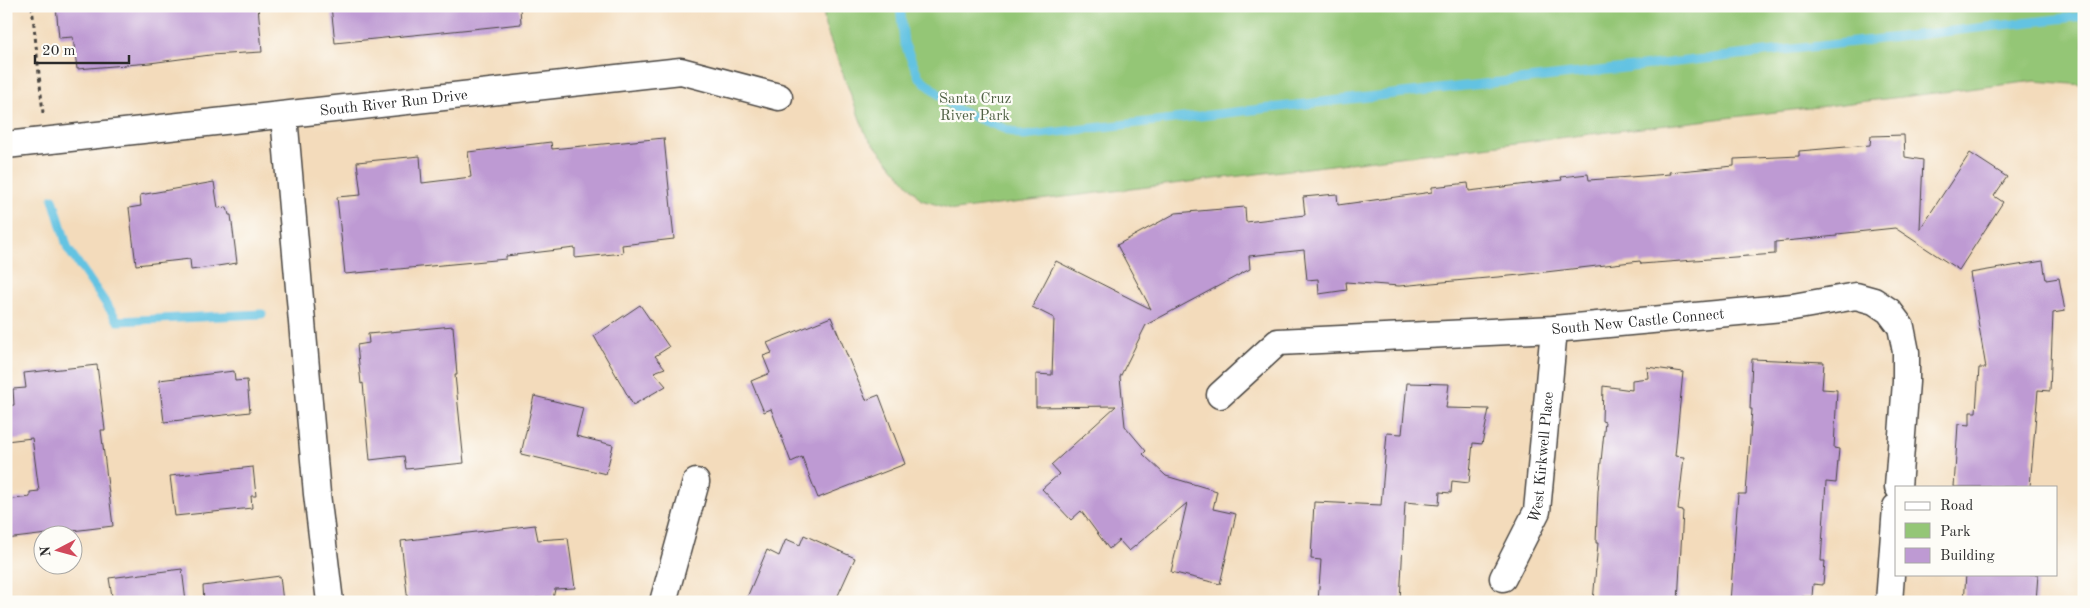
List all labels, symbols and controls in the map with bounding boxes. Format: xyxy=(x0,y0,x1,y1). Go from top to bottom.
scale bar xyxy=(35,32,129,64)
text: 20 m xyxy=(42,44,76,59)
street label: South River Run Drive xyxy=(319,88,469,120)
park label: Santa Cruz River Park xyxy=(939,92,1011,124)
street label: South New Castle Connect xyxy=(1551,307,1725,338)
street label: West Kirkwell Place xyxy=(1526,391,1557,526)
legend xyxy=(1895,486,2058,576)
text: Road xyxy=(1940,499,1974,514)
text: Park xyxy=(1940,525,1971,540)
north arrow xyxy=(32,526,82,576)
text: N xyxy=(39,545,54,557)
text: Building xyxy=(1940,549,1995,564)

